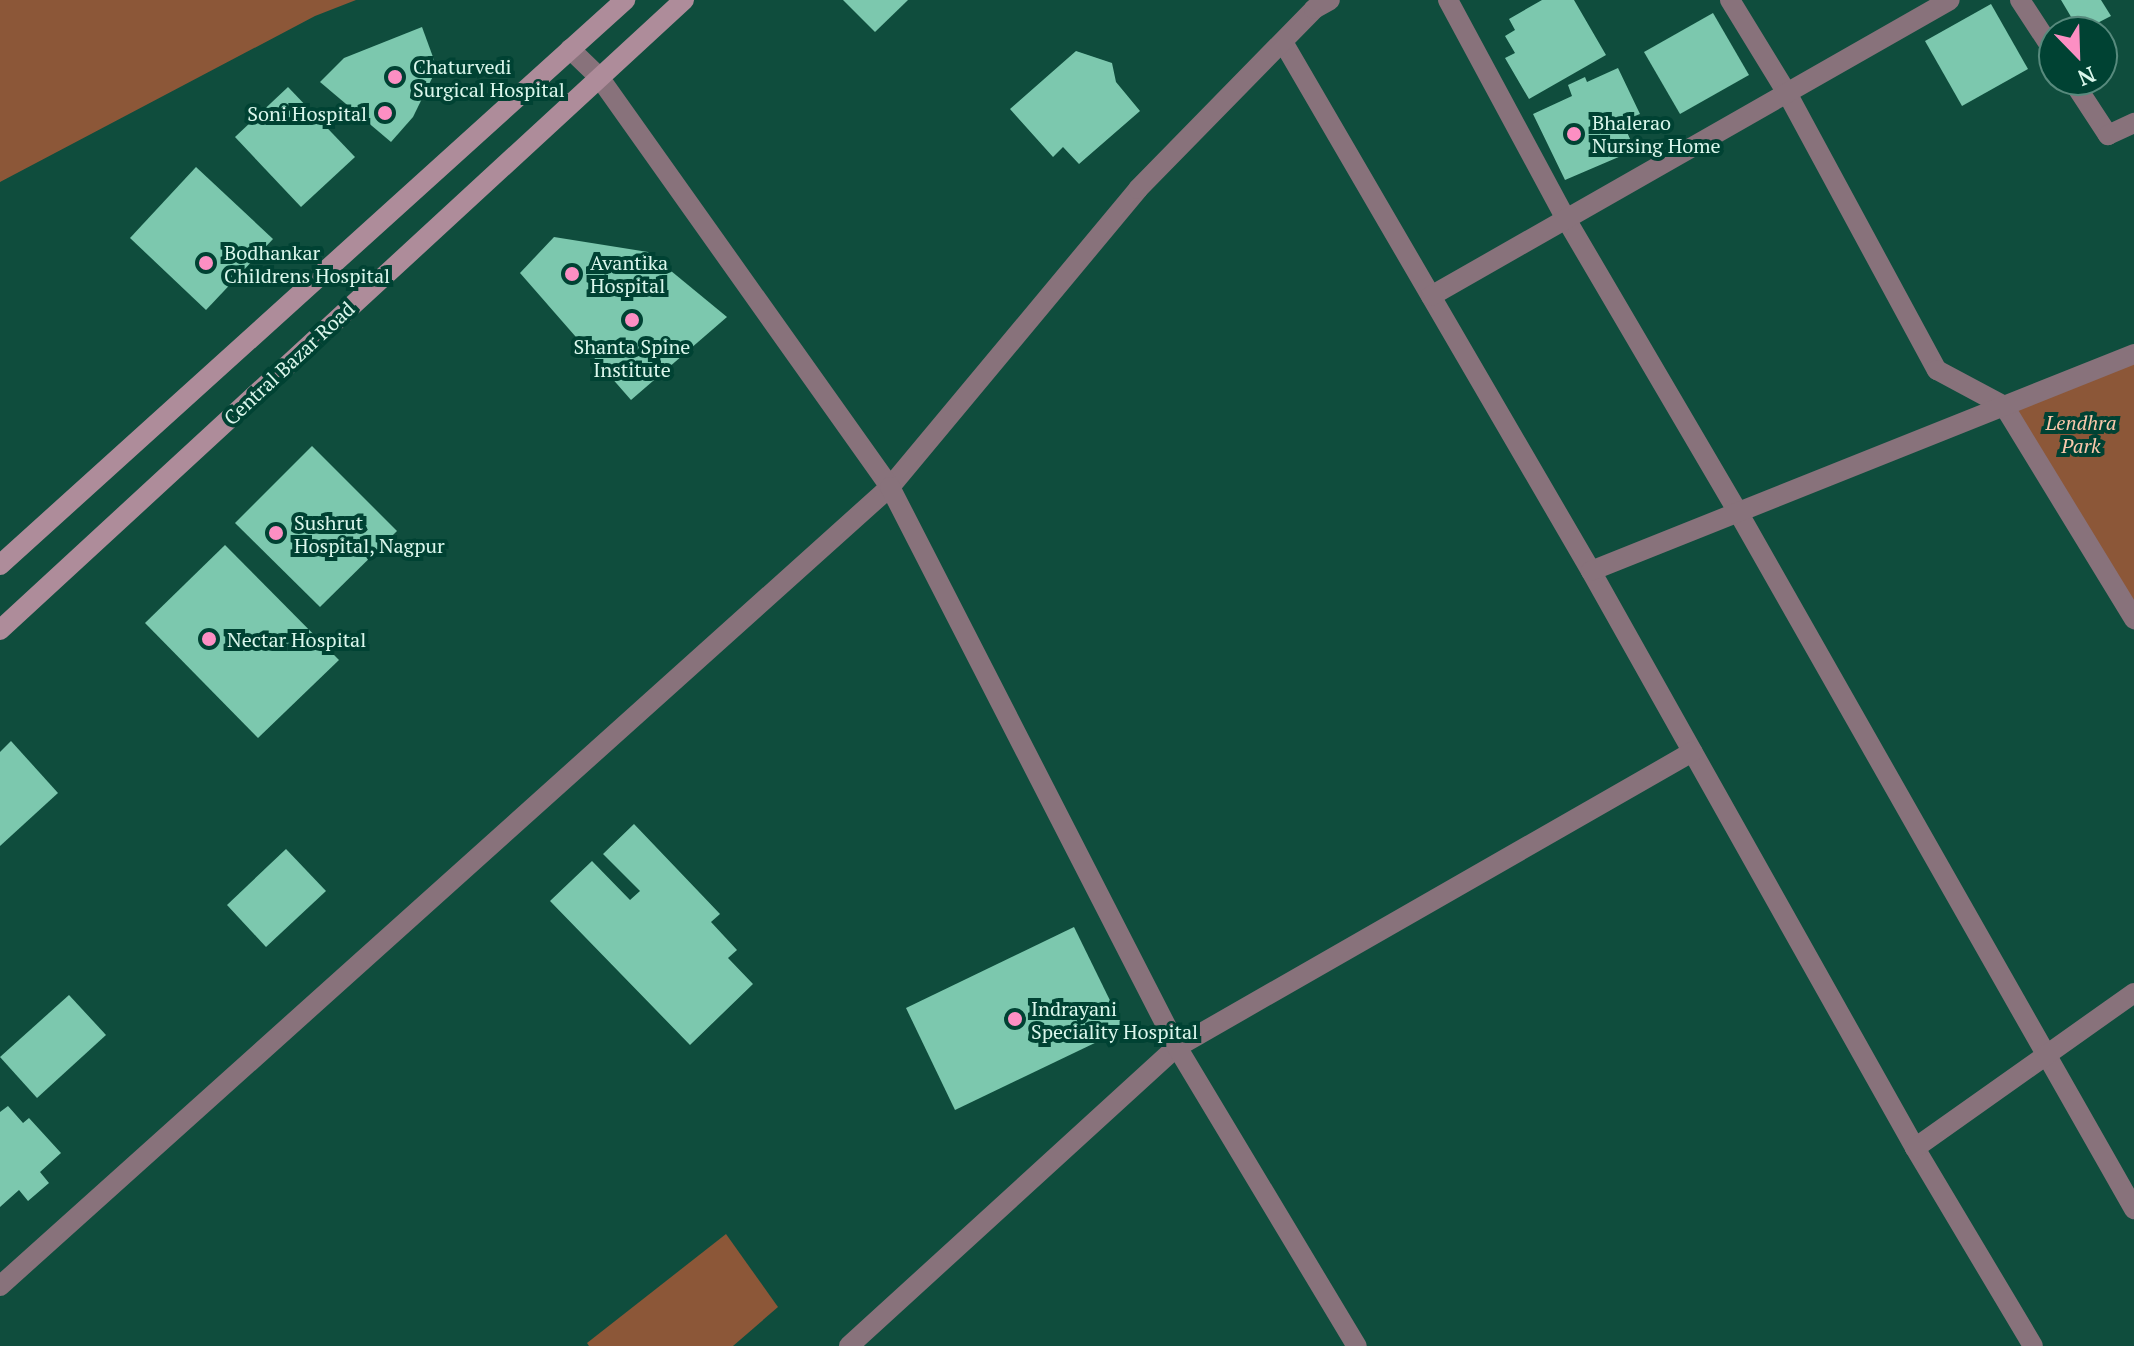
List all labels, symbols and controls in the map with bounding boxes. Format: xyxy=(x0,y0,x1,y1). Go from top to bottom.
north arrow xyxy=(2038,16,2118,96)
place label: Chaturvedi Surgical Hospital xyxy=(413,54,565,101)
text: N xyxy=(2073,60,2100,93)
marker: Chaturvedi Surgical Hospital xyxy=(384,66,406,88)
place label: Soni Hospital xyxy=(247,101,367,125)
marker: Soni Hospital xyxy=(374,102,396,124)
place label: Bhalerao Nursing Home xyxy=(1592,110,1721,157)
marker: Bhalerao Nursing Home xyxy=(1563,123,1585,145)
place label: Bodhankar Childrens Hospital xyxy=(224,240,390,287)
place label: Avantika Hospital xyxy=(590,250,668,297)
marker: Bodhankar Childrens Hospital xyxy=(195,252,217,274)
marker: Avantika Hospital xyxy=(561,263,583,285)
street label: Central Bazar Road xyxy=(219,296,359,430)
marker: Shanta Spine Institute xyxy=(621,309,643,331)
place label: Shanta Spine Institute xyxy=(574,334,690,381)
park label: Lendhra Park xyxy=(2046,410,2116,457)
place label: Sushrut Hospital, Nagpur xyxy=(294,510,445,557)
marker: Sushrut Hospital, Nagpur xyxy=(265,522,287,544)
place label: Nectar Hospital xyxy=(227,627,366,651)
marker: Nectar Hospital xyxy=(198,628,220,650)
place label: Indrayani Speciality Hospital xyxy=(1031,996,1198,1043)
marker: Indrayani Speciality Hospital xyxy=(1006,1010,1024,1028)

